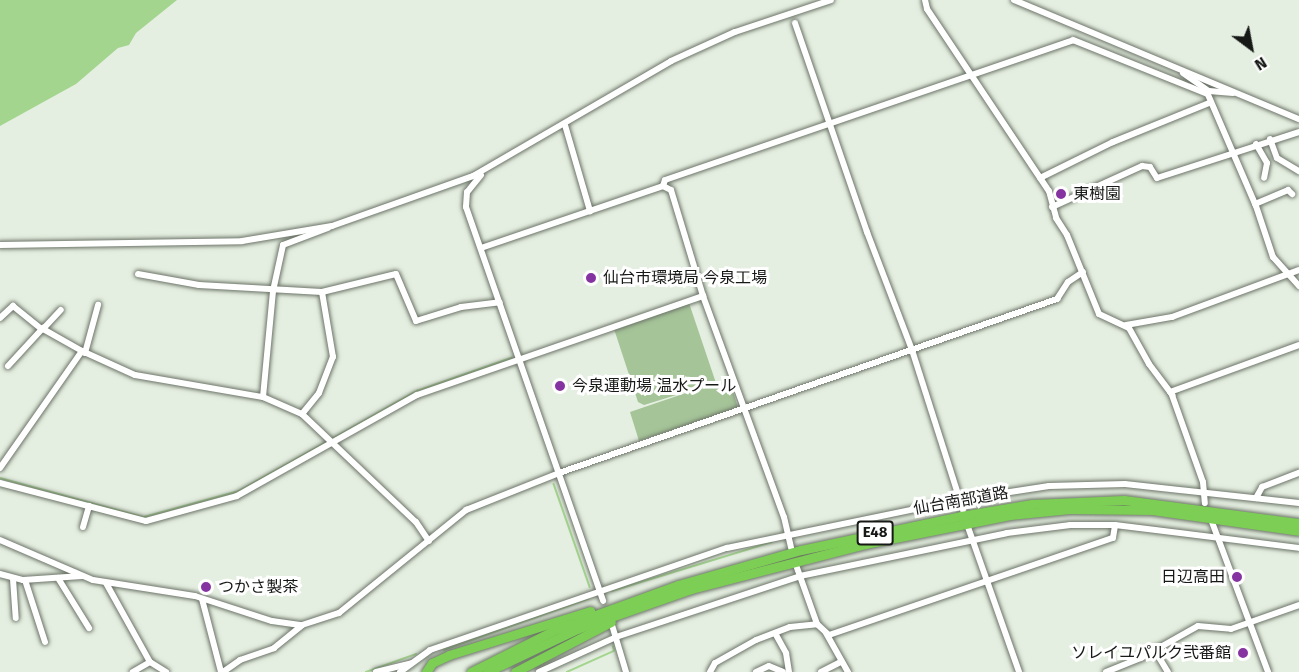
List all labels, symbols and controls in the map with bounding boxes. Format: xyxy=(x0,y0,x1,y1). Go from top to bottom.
north arrow xyxy=(1221,18,1281,78)
text: N xyxy=(1251,53,1270,75)
place label: 東樹園 xyxy=(1073,184,1121,204)
marker: 東樹園 xyxy=(1054,187,1068,201)
place label: 仙台市環境局 今泉工場 xyxy=(603,268,767,288)
marker: 仙台市環境局 今泉工場 xyxy=(584,271,598,285)
place label: 今泉運動場 温水プール xyxy=(572,376,736,396)
marker: 今泉運動場 温水プール xyxy=(553,379,567,393)
street label: 仙台南部道路 xyxy=(912,483,1010,519)
road number: E48 xyxy=(856,521,894,545)
place label: 日辺高田 xyxy=(1161,567,1225,587)
marker: 日辺高田 xyxy=(1230,570,1244,584)
place label: つかさ製茶 xyxy=(218,577,298,597)
marker: つかさ製茶 xyxy=(199,580,213,594)
place label: ソレイユパルク弐番館 xyxy=(1071,643,1231,663)
marker: ソレイユパルク弐番館 xyxy=(1236,646,1250,660)

